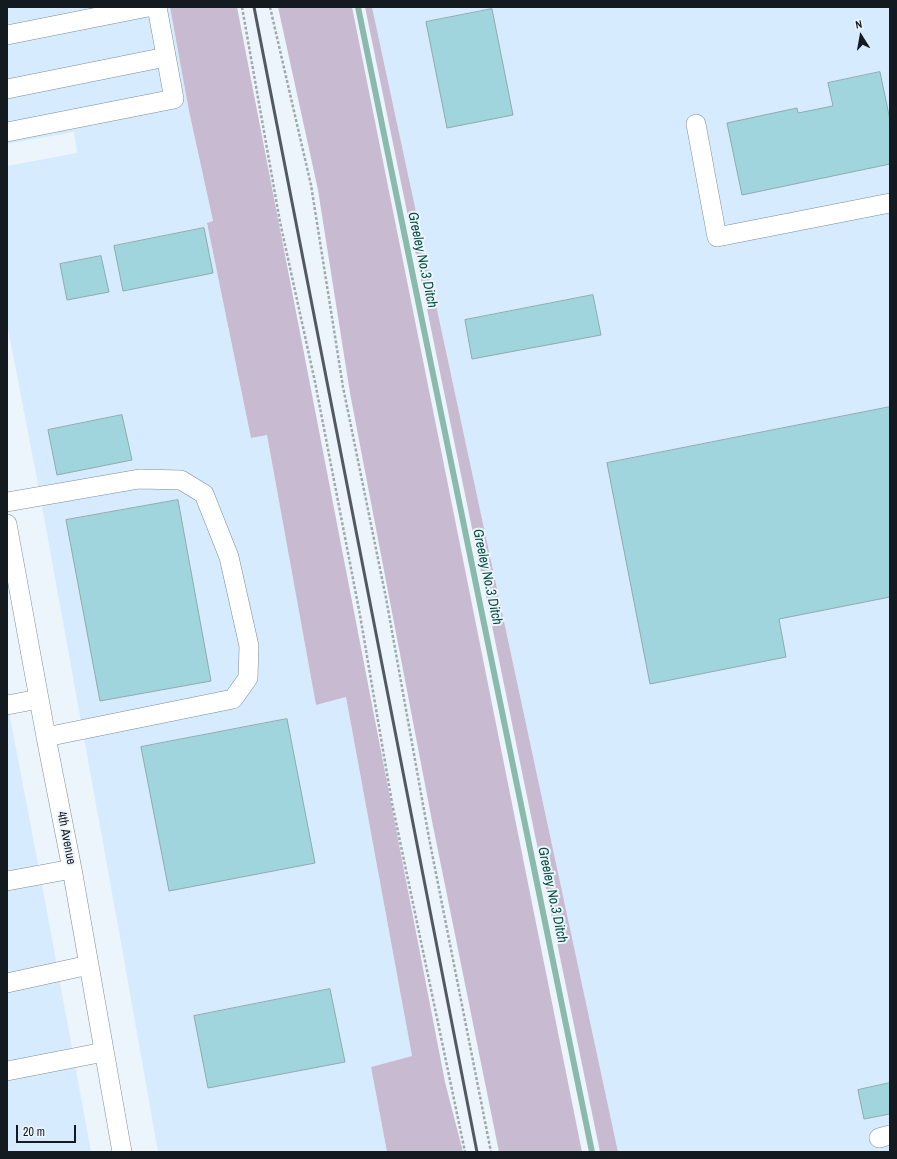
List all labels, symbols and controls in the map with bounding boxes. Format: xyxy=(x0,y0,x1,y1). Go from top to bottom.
north arrow xyxy=(841,16,881,56)
text: N xyxy=(854,17,863,32)
water label: Greeley No.3 Ditch xyxy=(404,211,440,309)
water label: Greeley No.3 Ditch xyxy=(469,528,505,626)
street label: 4th Avenue xyxy=(53,810,79,866)
water label: Greeley No.3 Ditch xyxy=(534,846,570,944)
scale bar xyxy=(18,1117,78,1143)
text: 20 m xyxy=(23,1124,45,1140)

